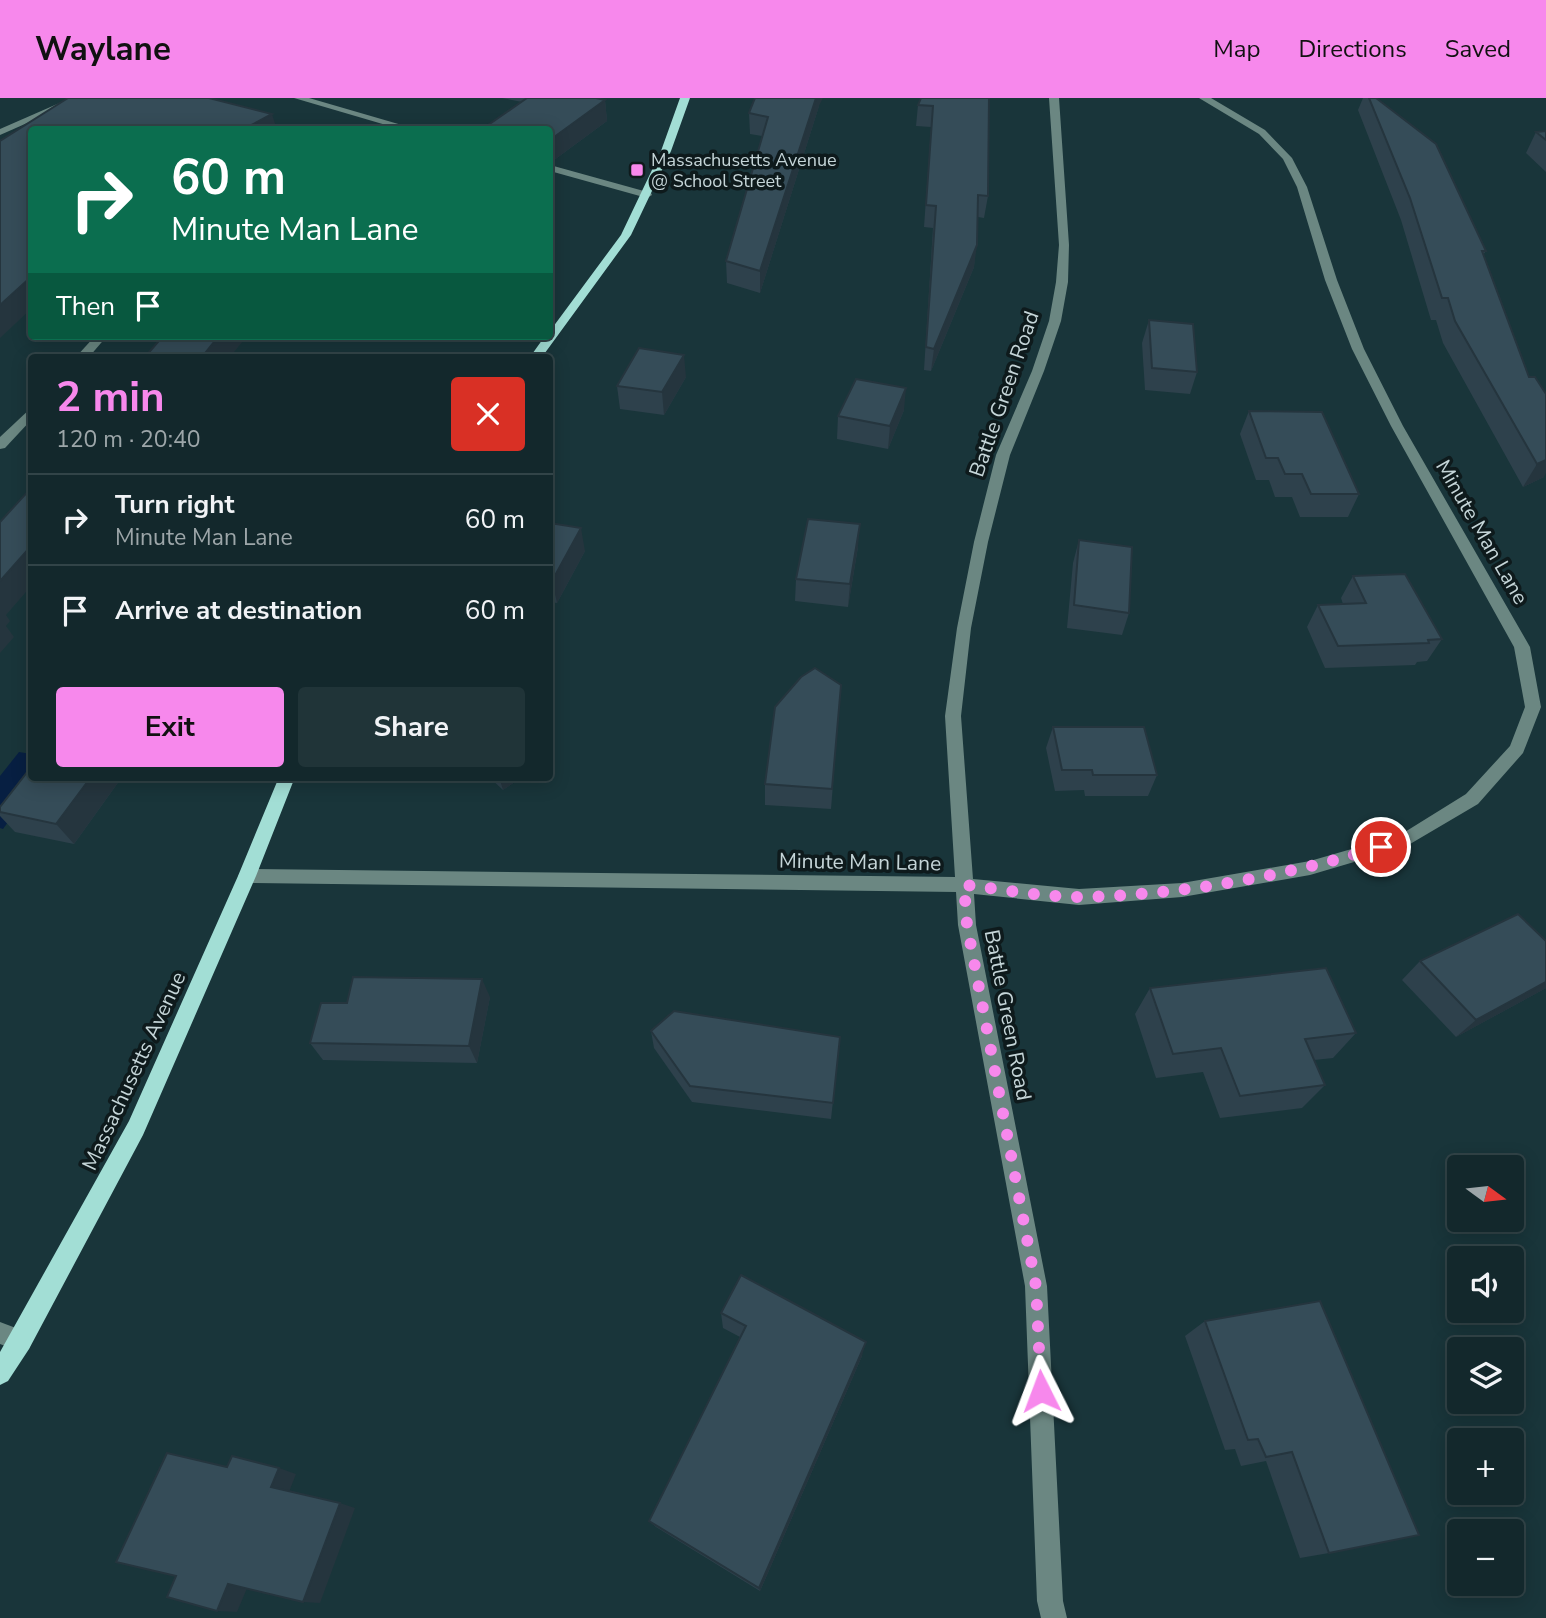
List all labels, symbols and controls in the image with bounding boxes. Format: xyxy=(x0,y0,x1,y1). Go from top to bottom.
text: Waylane xyxy=(35,27,171,72)
text: Map xyxy=(1213,33,1260,65)
text: Directions xyxy=(1298,33,1407,65)
text: Saved xyxy=(1445,33,1511,65)
text: 60 m xyxy=(171,144,286,211)
place label: Massachusetts Avenue @ School Street xyxy=(651,148,837,193)
icon: right xyxy=(56,154,147,245)
marker: Massachusetts Avenue @ School Street xyxy=(629,162,645,178)
text: Minute Man Lane xyxy=(171,208,418,251)
icon: arrive xyxy=(129,287,167,325)
text: Then xyxy=(56,289,115,324)
street label: Battle Green Road xyxy=(963,307,1045,481)
text: 2 min xyxy=(56,369,165,426)
button: close xyxy=(451,377,525,451)
text: 120 m · 20:40 xyxy=(56,424,201,455)
street label: Minute Man Lane xyxy=(1429,455,1535,609)
text: Turn right xyxy=(115,487,234,522)
icon: right xyxy=(56,501,94,539)
text: 60 m xyxy=(465,502,525,537)
text: Minute Man Lane xyxy=(115,522,293,553)
icon: arrive xyxy=(56,592,94,630)
text: Arrive at destination xyxy=(115,593,362,628)
text: 60 m xyxy=(465,593,525,628)
button: Exit xyxy=(56,687,284,767)
button: Share xyxy=(298,687,525,767)
pin xyxy=(1351,817,1411,877)
icon: arrive xyxy=(1362,828,1400,866)
street label: Minute Man Lane xyxy=(779,847,941,877)
street label: Battle Green Road xyxy=(978,927,1038,1103)
street label: Massachusetts Avenue xyxy=(76,967,192,1175)
north arrow xyxy=(1447,1155,1524,1232)
map controls xyxy=(1447,1155,1524,1596)
button: sound xyxy=(1447,1246,1524,1323)
button: layers xyxy=(1447,1337,1524,1414)
position arrow xyxy=(1004,1354,1078,1428)
button: + xyxy=(1447,1428,1524,1505)
button: − xyxy=(1447,1519,1524,1596)

